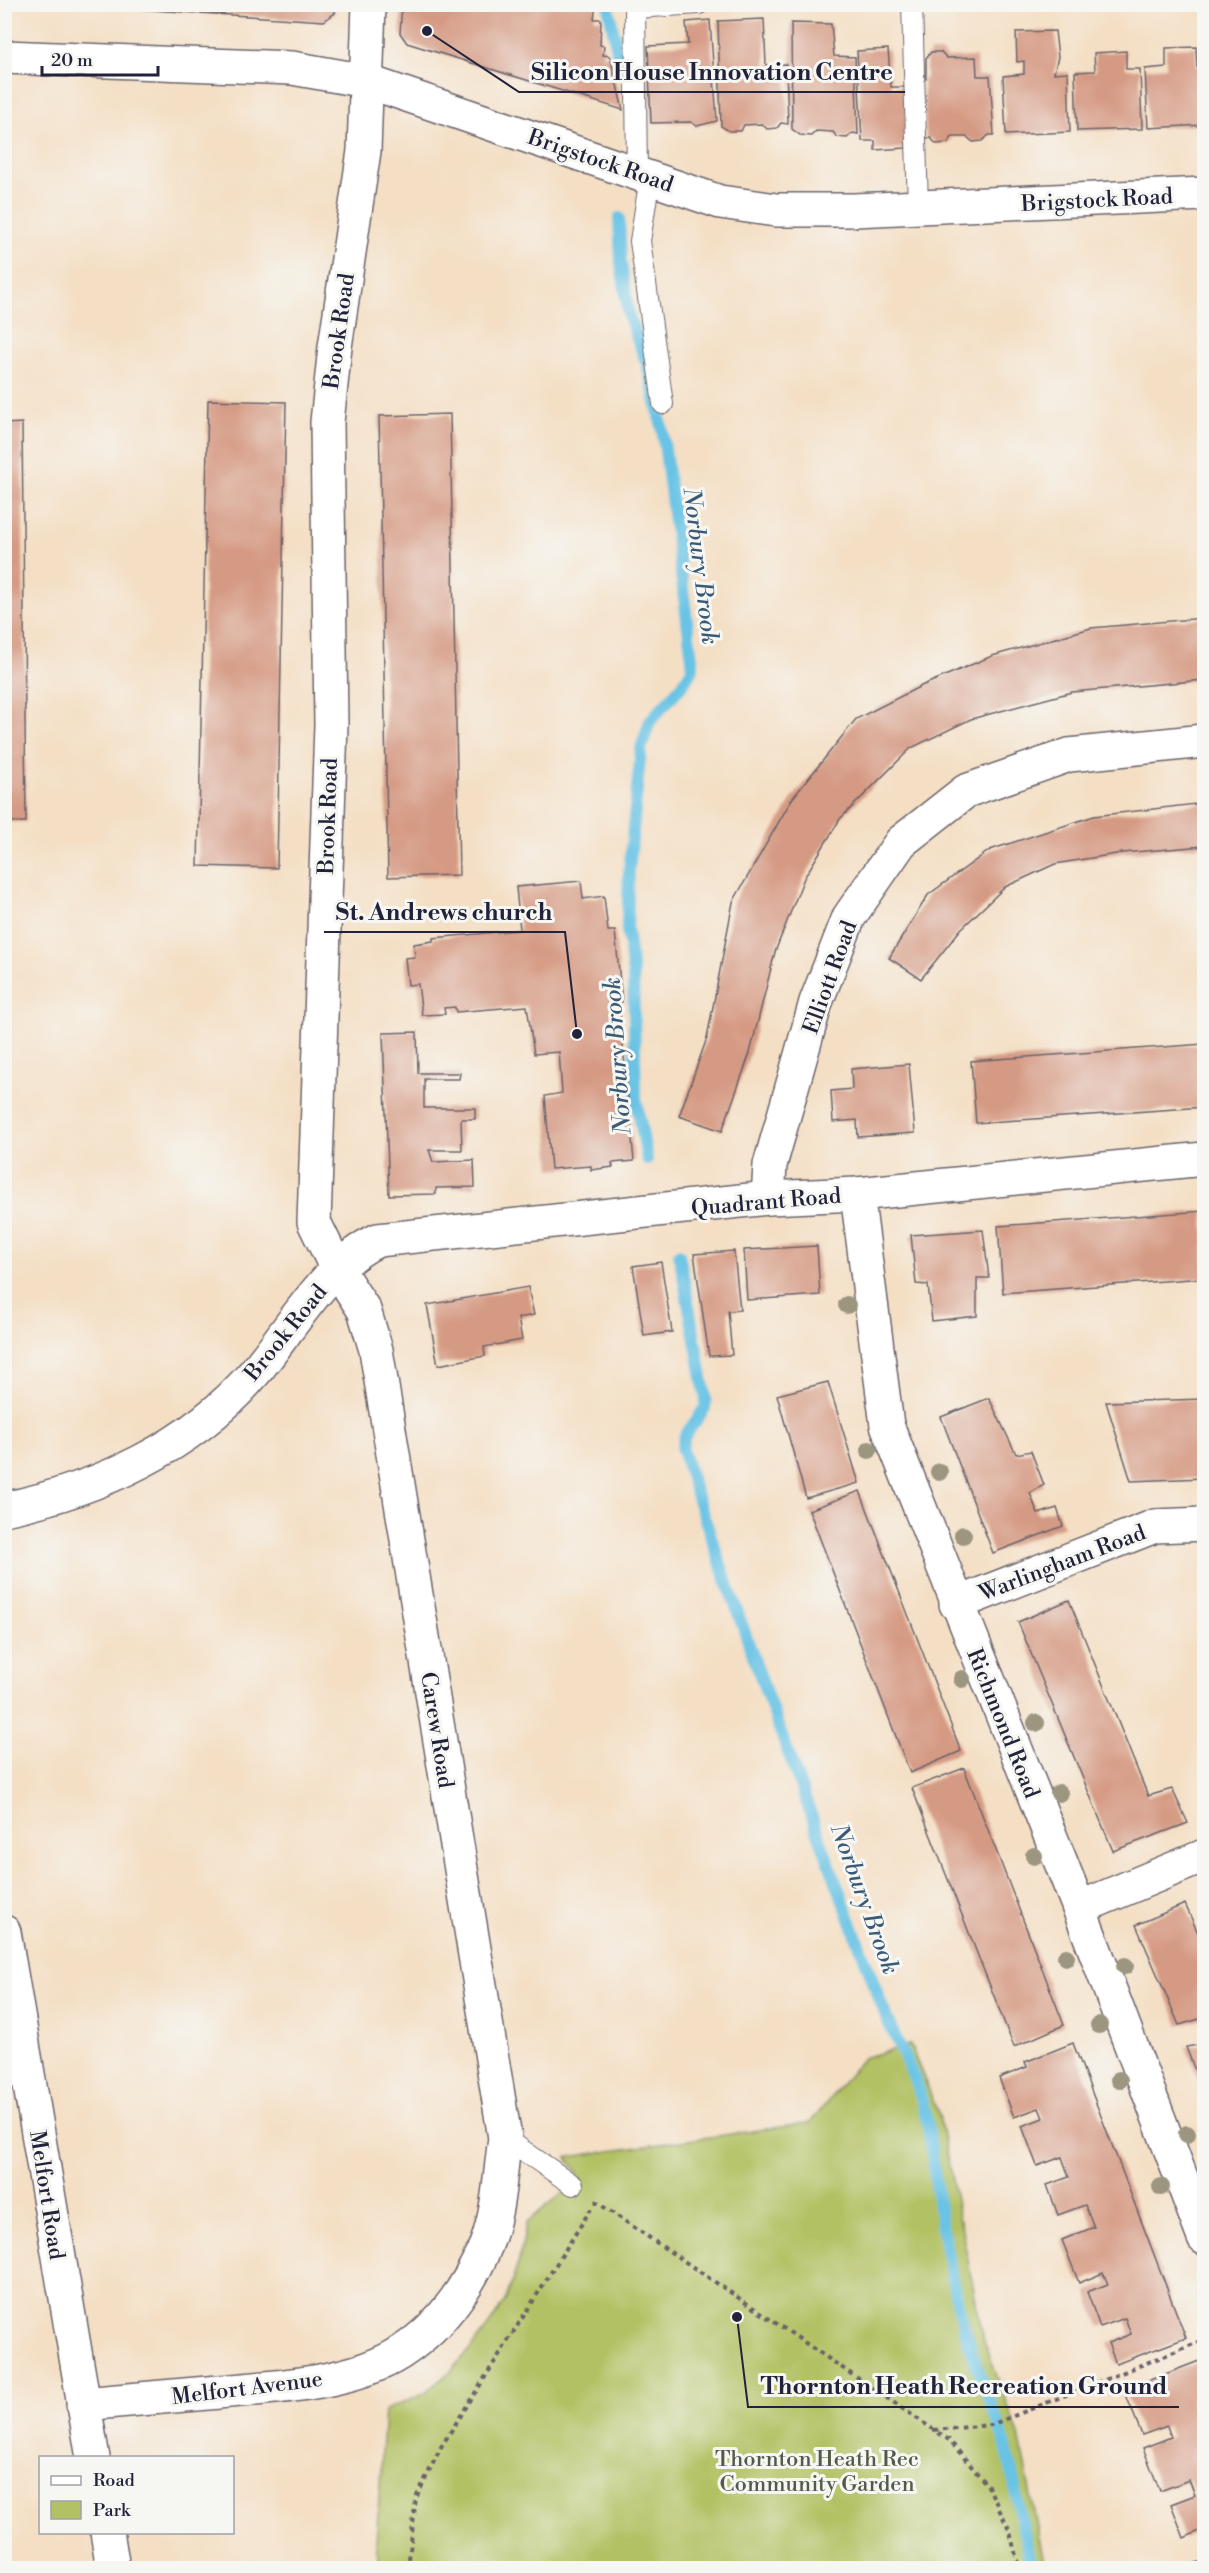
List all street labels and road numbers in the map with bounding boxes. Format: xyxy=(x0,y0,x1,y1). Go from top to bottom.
street label: Brigstock Road xyxy=(523,124,677,199)
street label: Brigstock Road xyxy=(1020,183,1174,218)
street label: Brook Road xyxy=(318,271,361,392)
street label: Brook Road xyxy=(313,757,344,876)
street label: Elliott Road xyxy=(797,917,864,1038)
street label: Quadrant Road xyxy=(690,1182,843,1222)
street label: Brook Road xyxy=(238,1279,334,1387)
street label: Warlingham Road xyxy=(975,1519,1150,1608)
street label: Richmond Road xyxy=(960,1645,1045,1803)
street label: Carew Road xyxy=(414,1670,459,1791)
street label: Melfort Road xyxy=(23,2129,70,2262)
street label: Melfort Avenue xyxy=(170,2366,324,2411)

